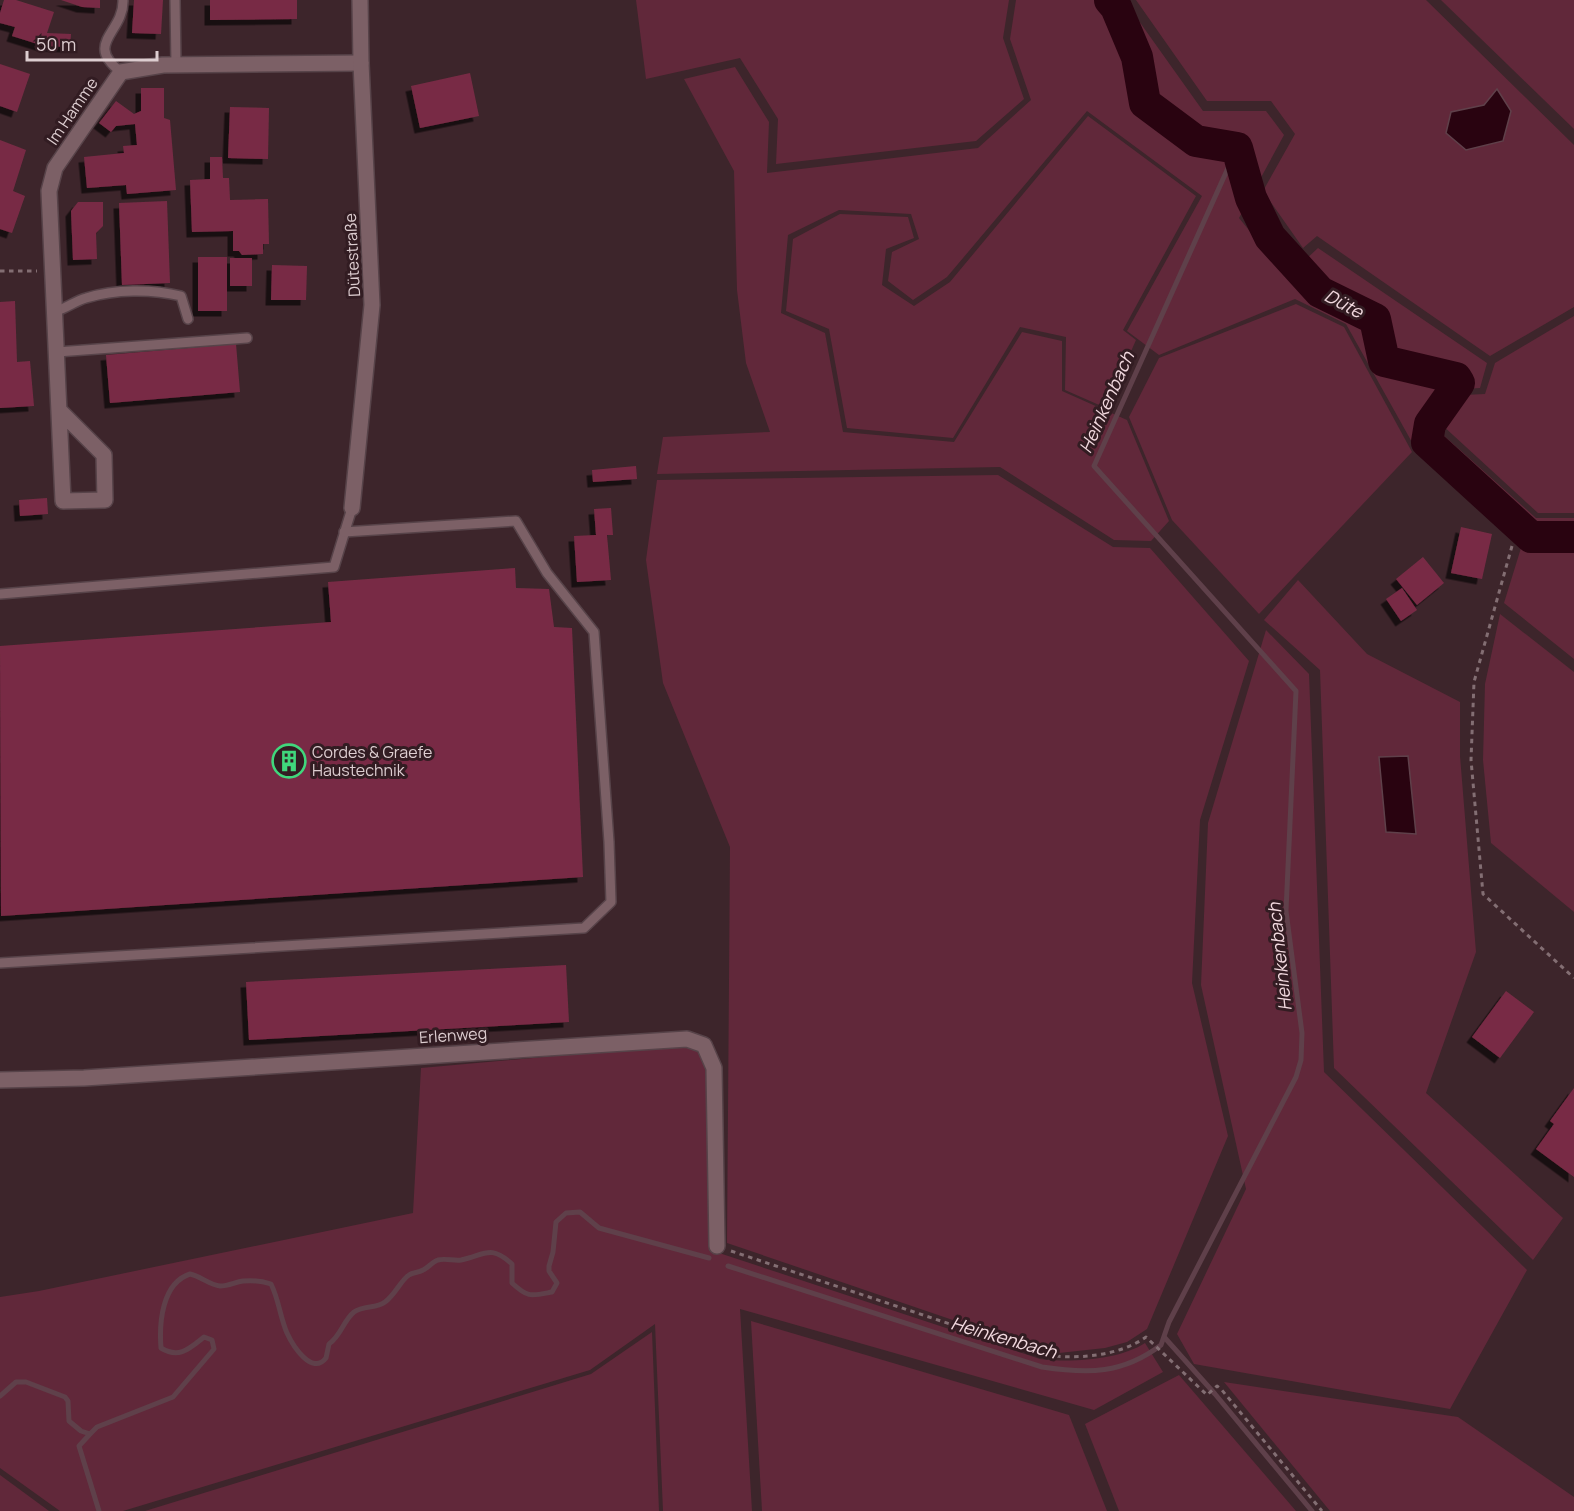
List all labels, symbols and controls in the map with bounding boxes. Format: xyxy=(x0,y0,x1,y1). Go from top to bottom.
scale bar xyxy=(27,24,158,62)
text: 50 m xyxy=(36,32,76,56)
street label: Im Hamme xyxy=(41,73,103,149)
street label: Dütestraße xyxy=(339,213,365,297)
water label: Düte xyxy=(1321,283,1369,324)
water label: Heinkenbach xyxy=(1073,346,1140,457)
place label: Cordes & Graefe Haustechnik xyxy=(312,741,432,781)
building icon: Cordes & Graefe Haustechnik xyxy=(271,743,307,779)
water label: Heinkenbach xyxy=(1261,900,1297,1012)
street label: Erlenweg xyxy=(418,1022,488,1048)
water label: Heinkenbach xyxy=(948,1310,1061,1364)

